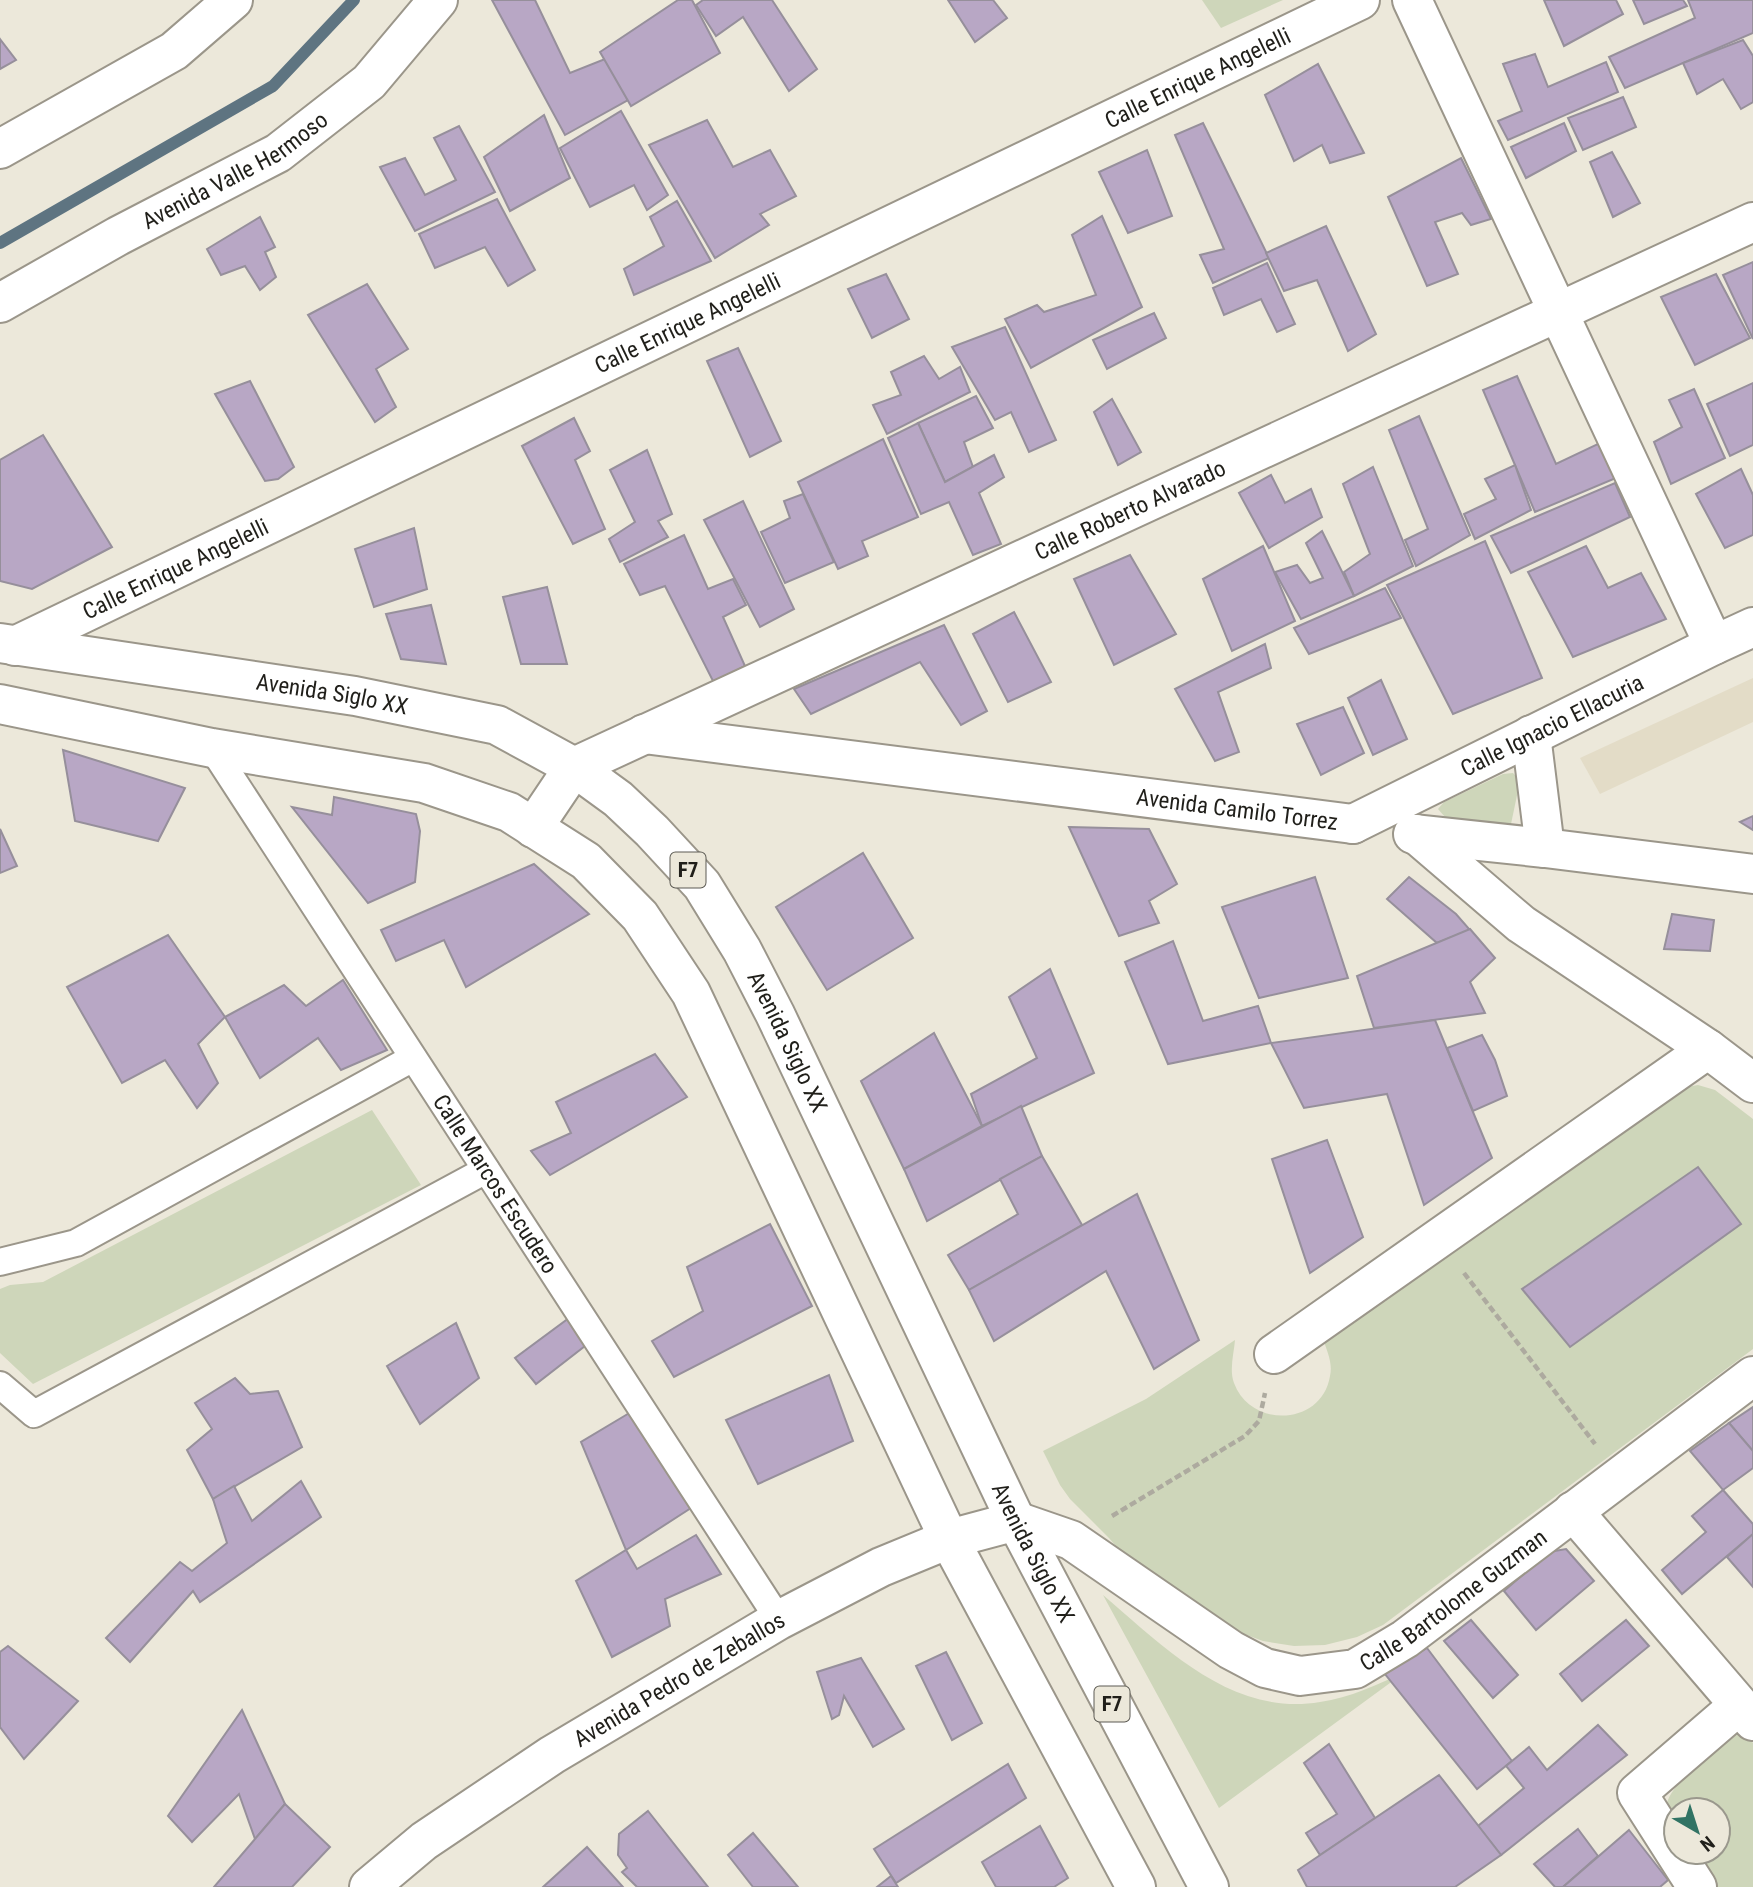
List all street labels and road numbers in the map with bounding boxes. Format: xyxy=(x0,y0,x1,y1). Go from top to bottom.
street label: Calle Enrique Angelelli xyxy=(1100,22,1295,134)
street label: Avenida Valle Hermoso xyxy=(138,106,333,235)
street label: Calle Enrique Angelelli xyxy=(590,267,785,379)
street label: Calle Roberto Alvarado xyxy=(1030,454,1230,566)
street label: Calle Enrique Angelelli xyxy=(78,513,273,625)
street label: Avenida Siglo XX xyxy=(254,668,410,720)
street label: Calle Ignacio Ellacuria xyxy=(1456,669,1648,782)
street label: Avenida Camilo Torrez xyxy=(1135,783,1340,835)
road number: F7 xyxy=(670,852,706,888)
street label: Avenida Siglo XX xyxy=(742,967,833,1117)
street label: Calle Marcos Escudero xyxy=(427,1089,564,1279)
street label: Avenida Siglo XX xyxy=(986,1478,1081,1627)
street label: Calle Bartolome Guzman xyxy=(1355,1523,1552,1677)
street label: Avenida Pedro de Zeballos xyxy=(569,1606,790,1752)
road number: F7 xyxy=(1094,1686,1130,1722)

